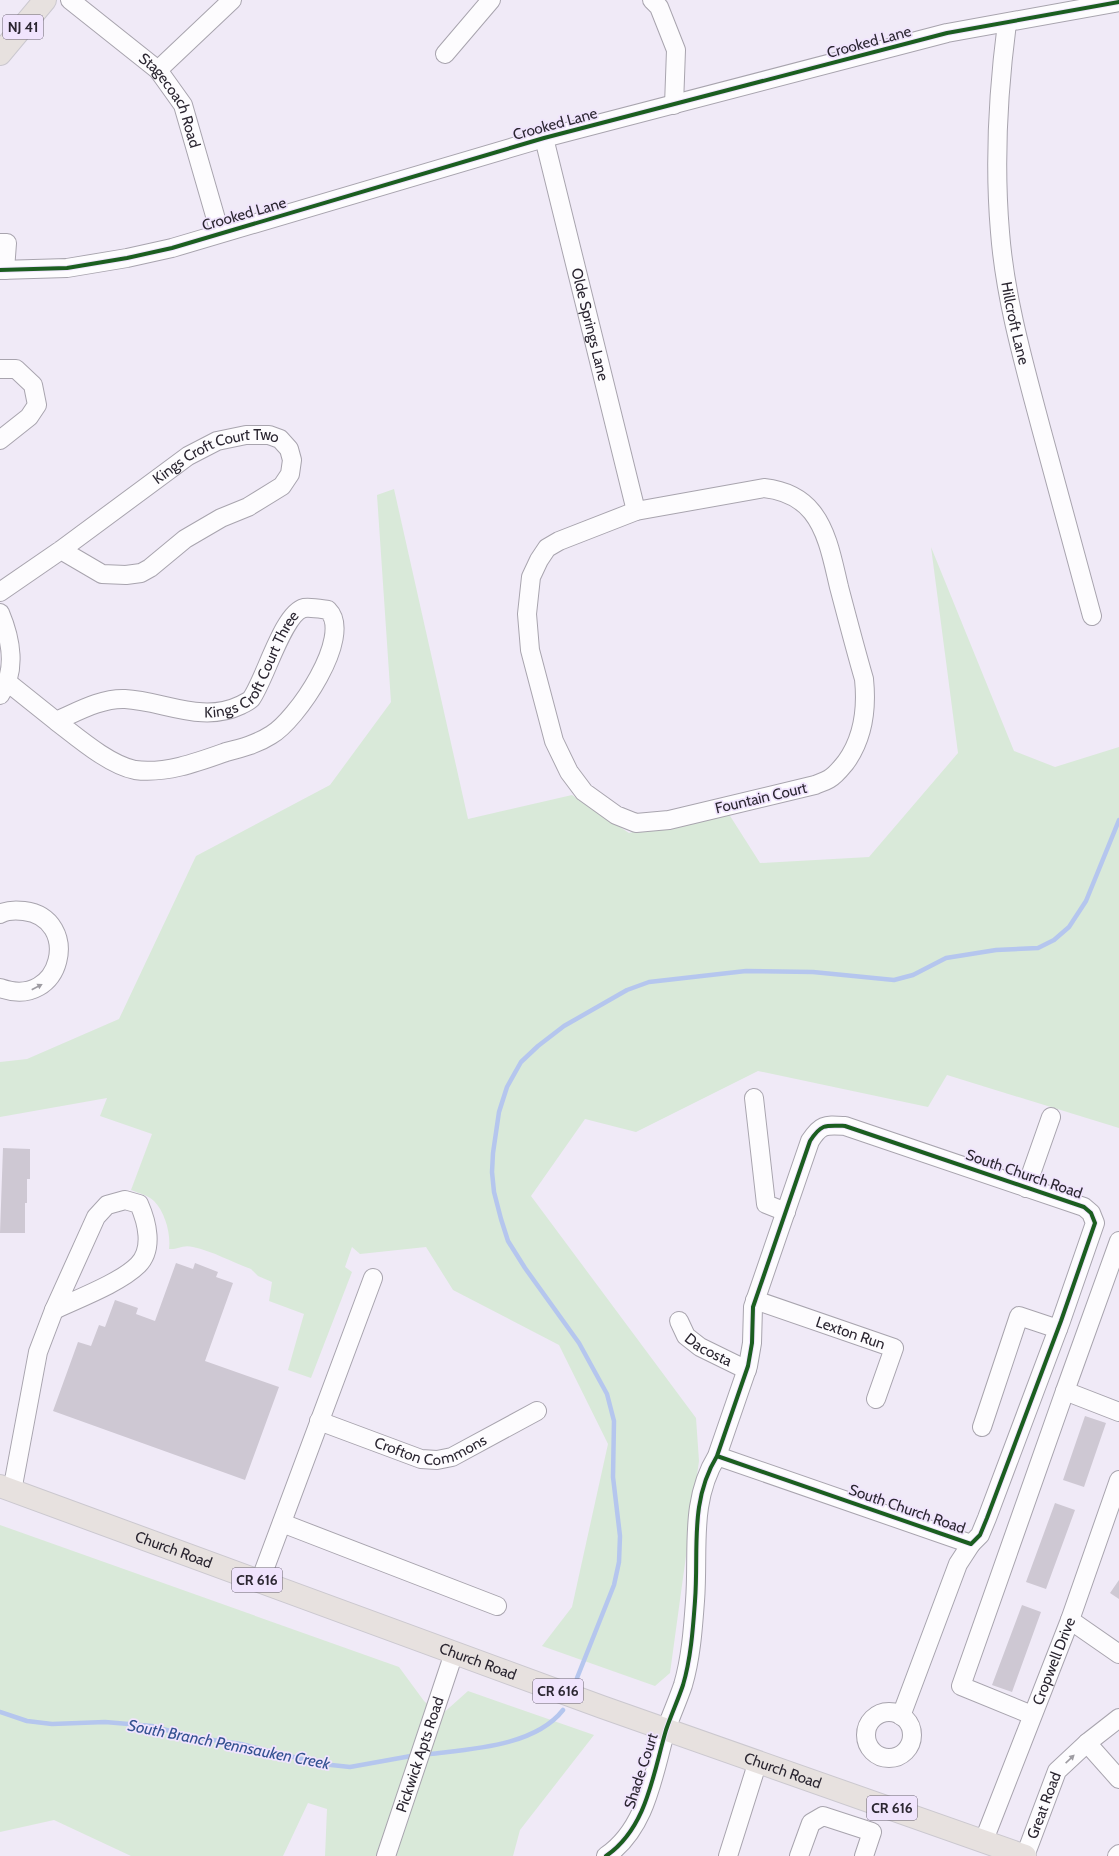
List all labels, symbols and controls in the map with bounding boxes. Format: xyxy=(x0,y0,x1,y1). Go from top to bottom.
road number: NJ 41 xyxy=(3,15,43,39)
street label: Crooked Lane xyxy=(825,22,914,62)
street label: Stagecoach Road xyxy=(135,49,204,150)
street label: Crooked Lane xyxy=(511,104,600,144)
street label: Crooked Lane xyxy=(200,193,288,235)
street label: Olde Springs Lane xyxy=(567,266,613,383)
street label: Hillcroft Lane xyxy=(997,280,1033,367)
street label: Kings Croft Court Two xyxy=(149,426,282,488)
street label: Kings Croft Court Three xyxy=(204,607,303,722)
street label: Fountain Court xyxy=(713,779,809,817)
one-way arrow xyxy=(31,984,43,990)
street label: South Church Road xyxy=(963,1146,1085,1202)
street label: Lexton Run xyxy=(813,1313,888,1353)
street label: Dacosta xyxy=(681,1329,736,1371)
street label: Crofton Commons xyxy=(371,1426,489,1448)
text: Crofton Commons xyxy=(372,1431,490,1469)
street label: South Church Road xyxy=(846,1481,968,1537)
street label: Church Road xyxy=(133,1527,215,1572)
road number: CR 616 xyxy=(232,1568,282,1592)
street label: Cropwell Drive xyxy=(1029,1614,1079,1708)
street label: Church Road xyxy=(437,1639,519,1684)
road number: CR 616 xyxy=(533,1679,583,1703)
street label: Pickwick Apts Road xyxy=(392,1694,448,1815)
water label: South Branch Pennsauken Creek xyxy=(126,1716,333,1774)
street label: Shade Court xyxy=(620,1731,662,1811)
street label: Church Road xyxy=(742,1749,824,1793)
one-way arrow xyxy=(1065,1754,1075,1763)
street label: Great Road xyxy=(1023,1769,1065,1842)
road number: CR 616 xyxy=(867,1796,917,1820)

